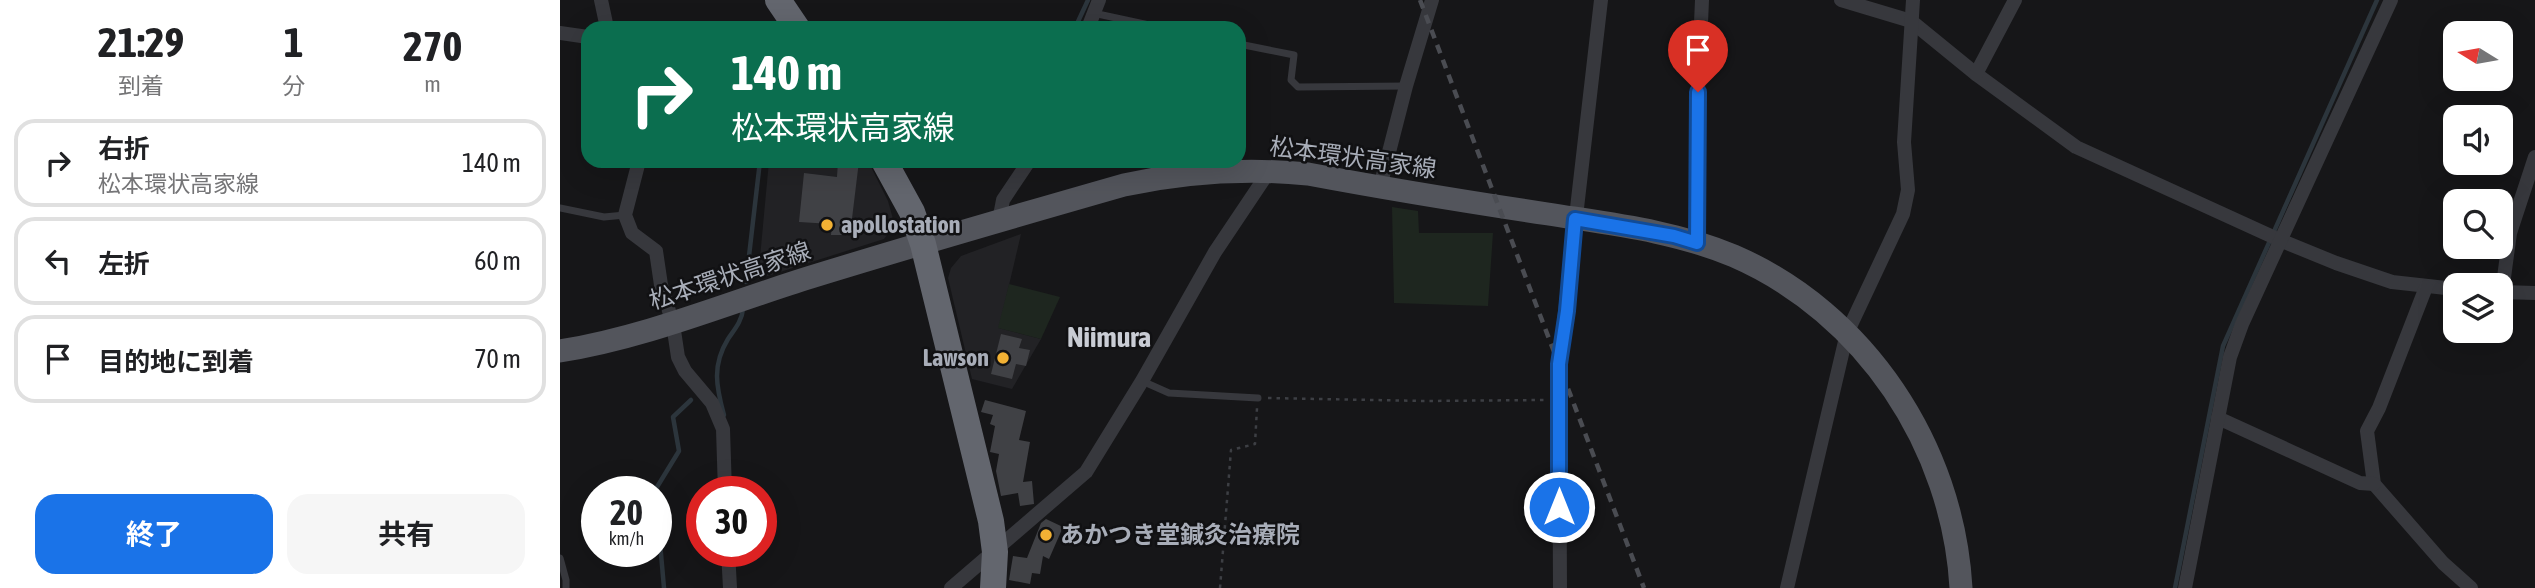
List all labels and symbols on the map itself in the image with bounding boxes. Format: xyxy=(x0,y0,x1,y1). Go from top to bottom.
pin xyxy=(1668,20,1728,92)
north arrow xyxy=(2443,21,2513,91)
street label: 松本環状高家線 xyxy=(1268,132,1438,183)
place label: apollostation xyxy=(841,211,960,238)
marker: apollostation xyxy=(819,217,835,233)
street label: 松本環状高家線 xyxy=(646,237,814,314)
district label: Niimura xyxy=(1067,321,1151,353)
place label: Lawson xyxy=(923,344,989,371)
marker: Lawson xyxy=(995,350,1011,366)
position arrow xyxy=(1522,470,1596,544)
speed limit sign: 30 xyxy=(686,476,777,567)
place label: あかつき堂鍼灸治療院 xyxy=(1060,521,1300,548)
marker: あかつき堂鍼灸治療院 xyxy=(1038,527,1054,543)

